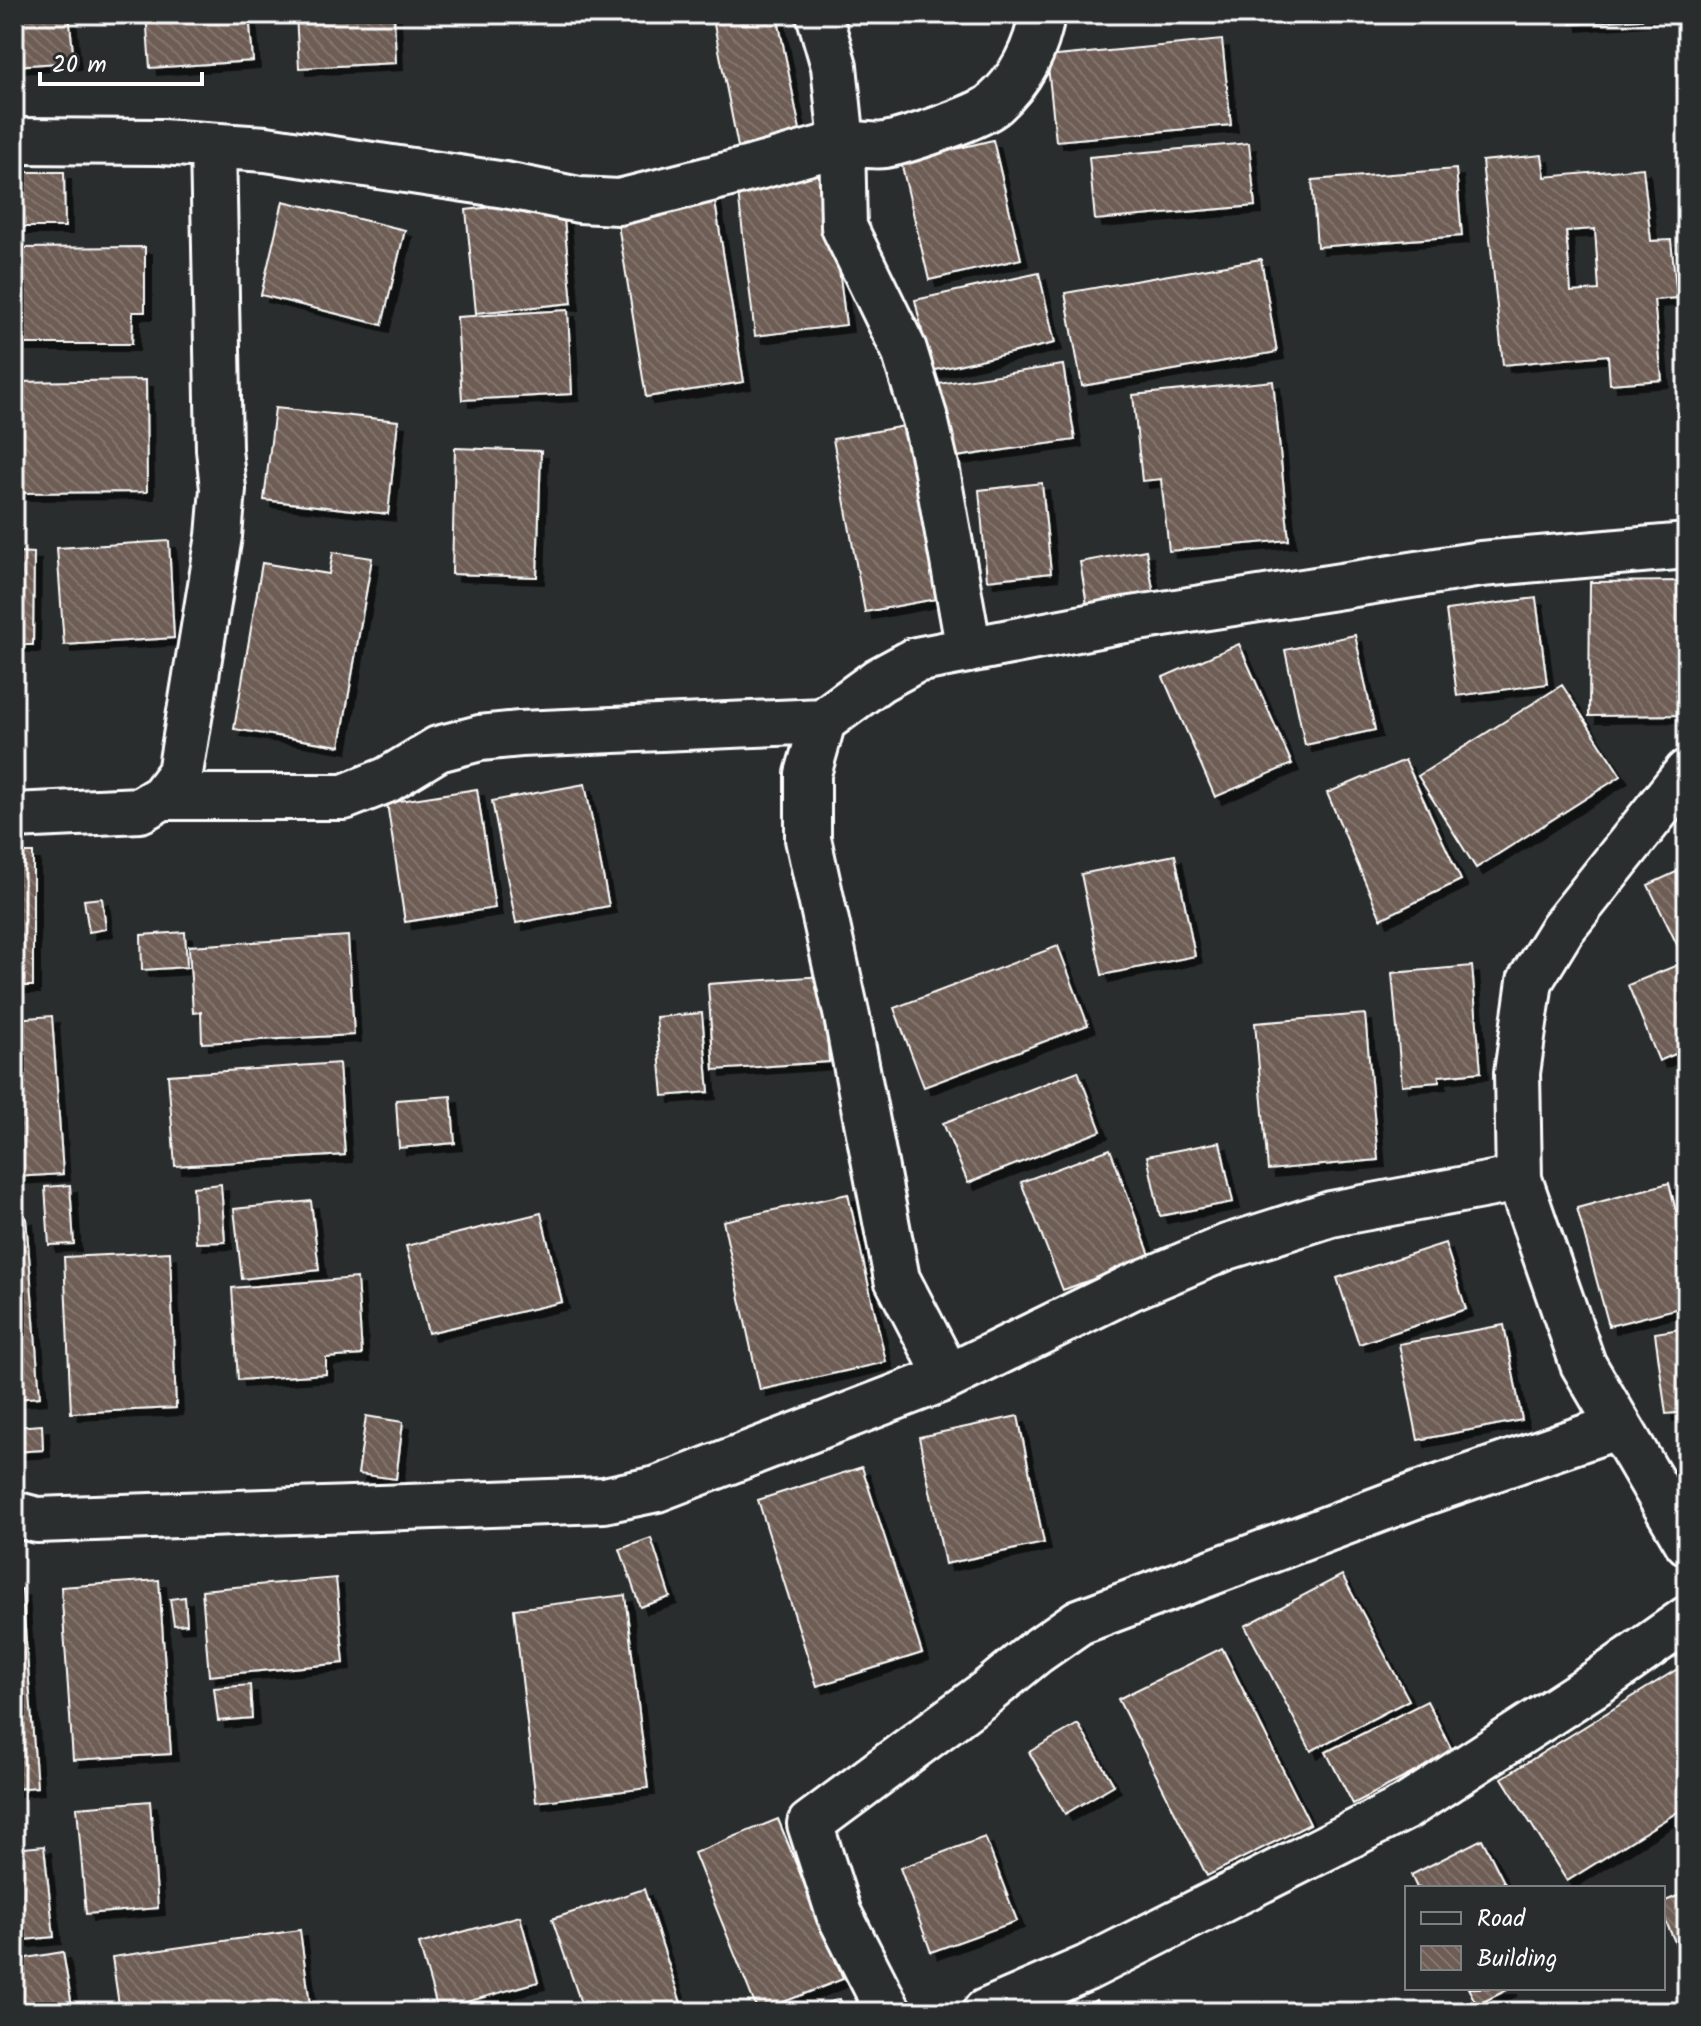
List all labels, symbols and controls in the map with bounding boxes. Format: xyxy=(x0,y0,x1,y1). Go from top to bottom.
scale bar xyxy=(40,36,202,86)
text: 20 m xyxy=(52,46,107,85)
legend xyxy=(1405,1886,1665,1990)
text: Road xyxy=(1477,1900,1526,1939)
text: Building xyxy=(1477,1940,1557,1979)

